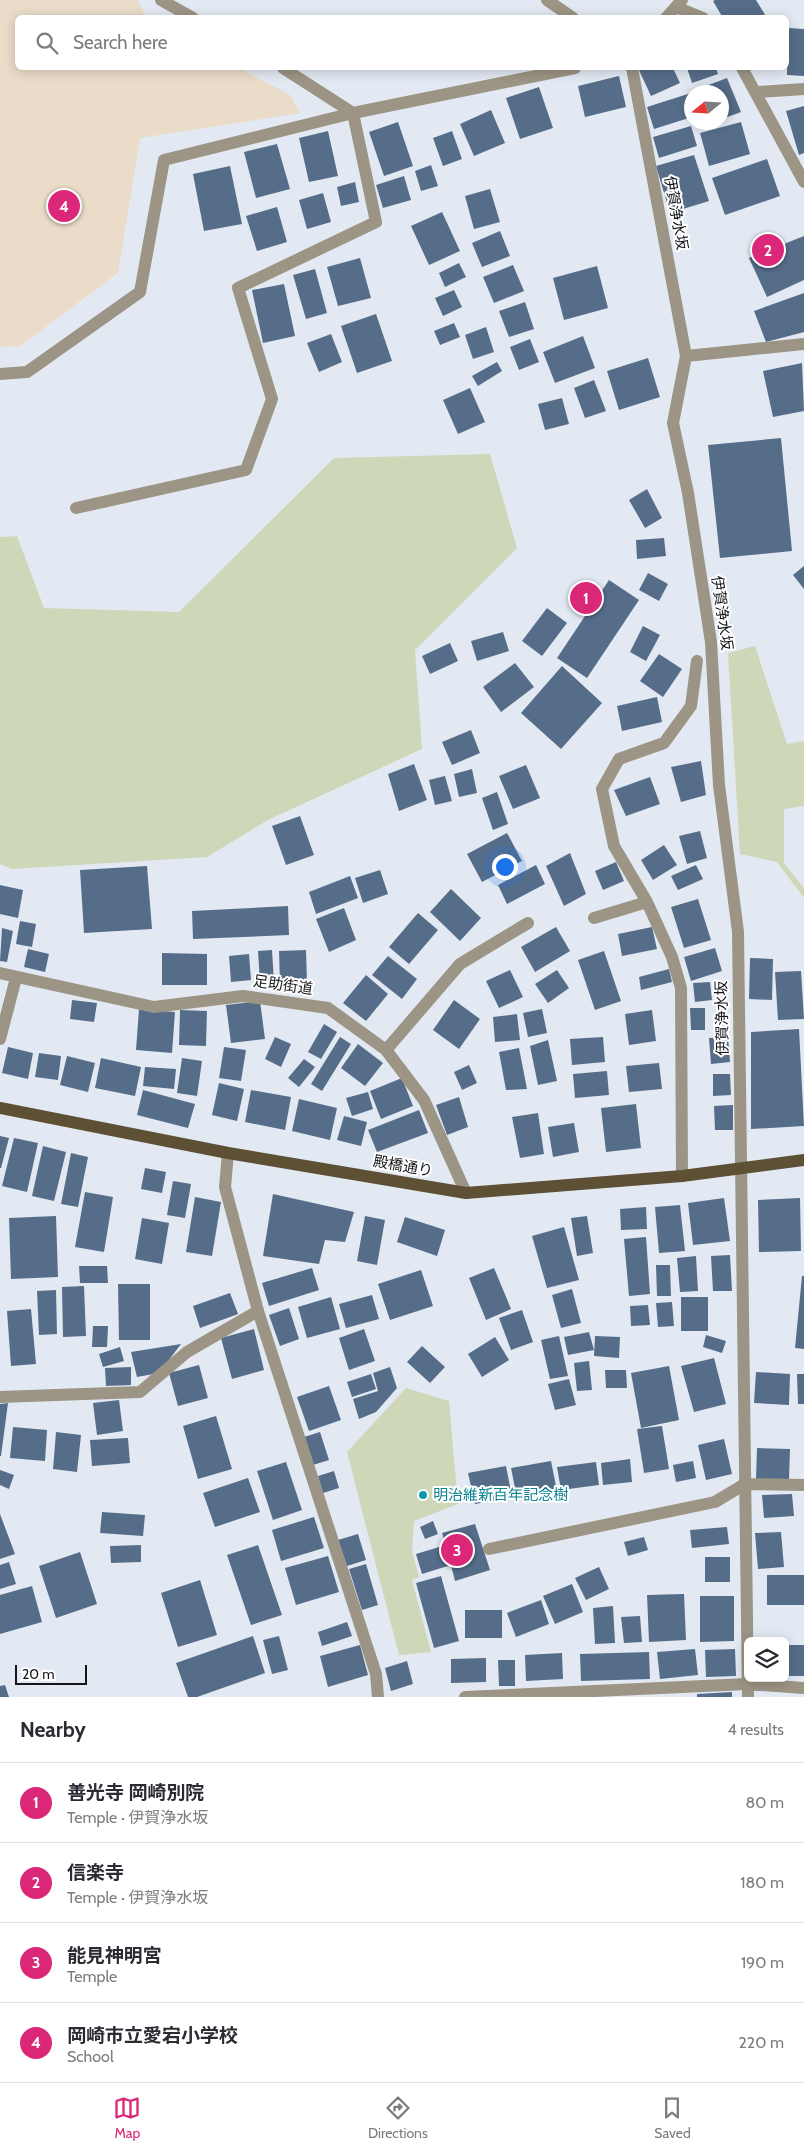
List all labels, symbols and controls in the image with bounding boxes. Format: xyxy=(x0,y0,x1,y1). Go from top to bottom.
search box xyxy=(15,15,789,70)
icon: search xyxy=(33,29,61,57)
text: Search here xyxy=(73,31,167,54)
north arrow xyxy=(684,85,729,130)
street label: 伊賀浄水坂 xyxy=(661,174,691,252)
pin: 4 xyxy=(48,187,80,225)
pin: 2 xyxy=(752,231,784,269)
street label: 伊賀浄水坂 xyxy=(708,575,736,651)
pin: 1 xyxy=(570,579,602,617)
your location xyxy=(492,854,518,880)
street label: 足助街道 xyxy=(252,972,314,998)
street label: 伊賀浄水坂 xyxy=(712,980,732,1056)
street label: 殿橋通り xyxy=(372,1152,434,1180)
place label: 明治維新百年記念樹 xyxy=(433,1486,568,1504)
marker: 明治維新百年記念樹 xyxy=(417,1489,429,1501)
pin: 3 xyxy=(441,1531,473,1569)
map controls xyxy=(744,1637,789,1682)
button: layers xyxy=(744,1637,789,1682)
scale bar xyxy=(15,1662,88,1685)
text: 20 m xyxy=(22,1665,55,1683)
text: Nearby xyxy=(20,1717,86,1742)
text: 4 results xyxy=(727,1720,784,1739)
text: 善光寺 岡崎別院 xyxy=(67,1781,204,1804)
text: 1 xyxy=(33,1793,39,1812)
text: 80 m xyxy=(746,1793,784,1812)
text: Temple · 伊賀浄水坂 xyxy=(67,1808,208,1827)
text: 信楽寺 xyxy=(67,1861,124,1884)
text: 2 xyxy=(32,1873,40,1892)
text: 180 m xyxy=(740,1873,784,1892)
text: Temple · 伊賀浄水坂 xyxy=(67,1888,208,1907)
text: 能見神明宮 xyxy=(67,1944,162,1967)
text: 3 xyxy=(32,1953,40,1972)
text: 190 m xyxy=(741,1953,784,1972)
text: Temple xyxy=(67,1967,117,1986)
text: 岡崎市立愛宕小学校 xyxy=(67,2024,238,2047)
text: 4 xyxy=(31,2033,41,2052)
text: 220 m xyxy=(738,2033,784,2052)
text: School xyxy=(67,2047,114,2066)
tab: Map xyxy=(113,2094,141,2142)
tab: Directions xyxy=(368,2094,428,2142)
tab: Saved xyxy=(654,2094,691,2142)

